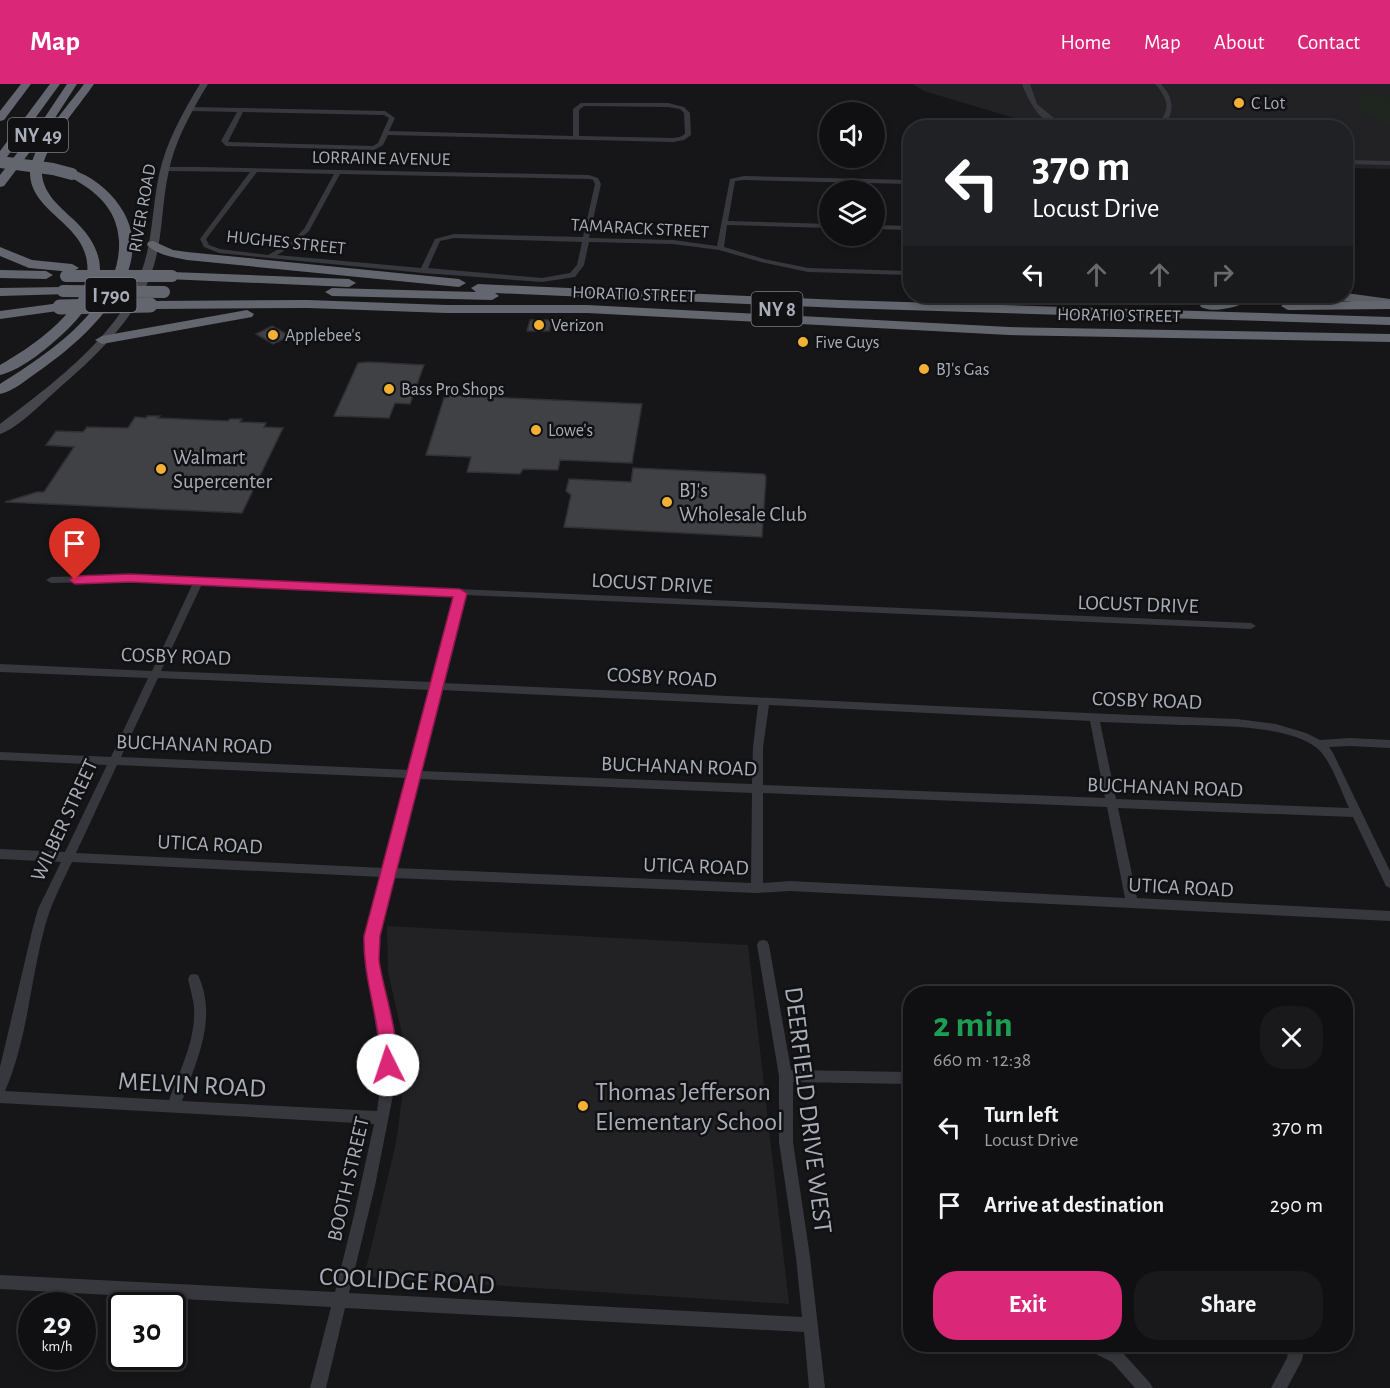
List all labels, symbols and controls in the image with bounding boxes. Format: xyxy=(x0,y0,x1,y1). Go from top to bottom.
text: Map xyxy=(30,28,80,56)
text: Home xyxy=(1060,32,1111,53)
text: Map xyxy=(1144,32,1181,53)
text: About xyxy=(1214,32,1264,53)
text: Contact xyxy=(1297,32,1360,53)
place label: C Lot xyxy=(1251,95,1285,113)
marker: C Lot xyxy=(1232,96,1246,110)
map controls xyxy=(819,102,885,246)
button: sound xyxy=(819,102,885,168)
road number: NY 49 xyxy=(8,118,68,152)
icon: left xyxy=(933,144,1011,222)
text: 370 m xyxy=(1032,146,1130,188)
street label: LORRAINE AVENUE xyxy=(312,149,451,169)
street label: RIVER ROAD xyxy=(126,163,160,254)
button: layers xyxy=(819,180,885,246)
text: Locust Drive xyxy=(1032,195,1160,222)
street label: TAMARACK STREET xyxy=(570,216,710,242)
street label: HUGHES STREET xyxy=(225,228,347,258)
icon: left xyxy=(1017,258,1050,291)
icon: ahead xyxy=(1080,258,1113,291)
icon: ahead xyxy=(1143,258,1176,291)
icon: right xyxy=(1206,258,1239,291)
road number: I 790 xyxy=(86,278,136,312)
street label: HORATIO STREET xyxy=(572,284,696,306)
road number: NY 8 xyxy=(752,292,802,326)
street label: HORATIO STREET xyxy=(1057,306,1181,326)
place label: Verizon xyxy=(551,317,604,335)
marker: Verizon xyxy=(532,318,546,332)
place label: Applebee's xyxy=(285,327,361,345)
marker: Applebee's xyxy=(266,328,280,342)
place label: Five Guys xyxy=(815,334,880,352)
marker: Five Guys xyxy=(796,335,810,349)
place label: BJ's Gas xyxy=(936,361,989,379)
marker: BJ's Gas xyxy=(917,362,931,376)
place label: Bass Pro Shops xyxy=(401,381,504,399)
marker: Bass Pro Shops xyxy=(382,382,396,396)
place label: Lowe's xyxy=(548,422,593,440)
marker: Lowe's xyxy=(529,423,543,437)
place label: Walmart Supercenter xyxy=(173,447,272,492)
marker: Walmart Supercenter xyxy=(154,462,168,476)
place label: BJ's Wholesale Club xyxy=(679,480,807,525)
marker: BJ's Wholesale Club xyxy=(660,495,674,509)
pin xyxy=(49,518,100,580)
icon: arrive xyxy=(58,527,91,560)
street label: LOCUST DRIVE xyxy=(591,570,713,597)
street label: LOCUST DRIVE xyxy=(1077,592,1199,617)
street label: COSBY ROAD xyxy=(121,644,231,669)
street label: COSBY ROAD xyxy=(606,664,718,691)
street label: COSBY ROAD xyxy=(1092,688,1202,713)
street label: BUCHANAN ROAD xyxy=(115,731,272,758)
street label: BUCHANAN ROAD xyxy=(600,753,757,780)
street label: WILBER STREET xyxy=(27,756,102,884)
street label: BUCHANAN ROAD xyxy=(1086,774,1243,801)
street label: UTICA ROAD xyxy=(157,831,263,858)
street label: UTICA ROAD xyxy=(643,854,749,879)
street label: UTICA ROAD xyxy=(1128,874,1234,901)
street label: DEERFIELD DRIVE WEST xyxy=(780,985,836,1235)
button: close xyxy=(1260,1006,1323,1069)
text: 2 min xyxy=(933,1007,1013,1043)
position arrow xyxy=(356,1033,420,1097)
text: 660 m · 12:38 xyxy=(933,1050,1031,1070)
street label: MELVIN ROAD xyxy=(117,1068,267,1102)
place label: Thomas Jefferson Elementary School xyxy=(595,1079,784,1135)
marker: Thomas Jefferson Elementary School xyxy=(576,1099,590,1113)
text: Turn left xyxy=(984,1104,1058,1126)
icon: left xyxy=(933,1111,966,1144)
street label: BOOTH STREET xyxy=(324,1115,373,1243)
text: 370 m xyxy=(1272,1116,1323,1138)
text: Locust Drive xyxy=(984,1130,1078,1150)
icon: arrive xyxy=(933,1189,966,1222)
text: Arrive at destination xyxy=(984,1194,1164,1216)
text: 290 m xyxy=(1270,1194,1323,1216)
street label: COOLIDGE ROAD xyxy=(319,1263,495,1299)
button: Exit xyxy=(933,1271,1122,1340)
button: Share xyxy=(1134,1271,1323,1340)
speed limit sign: 30 xyxy=(108,1292,186,1370)
text: 29 xyxy=(43,1309,71,1339)
text: km/h xyxy=(42,1339,72,1354)

